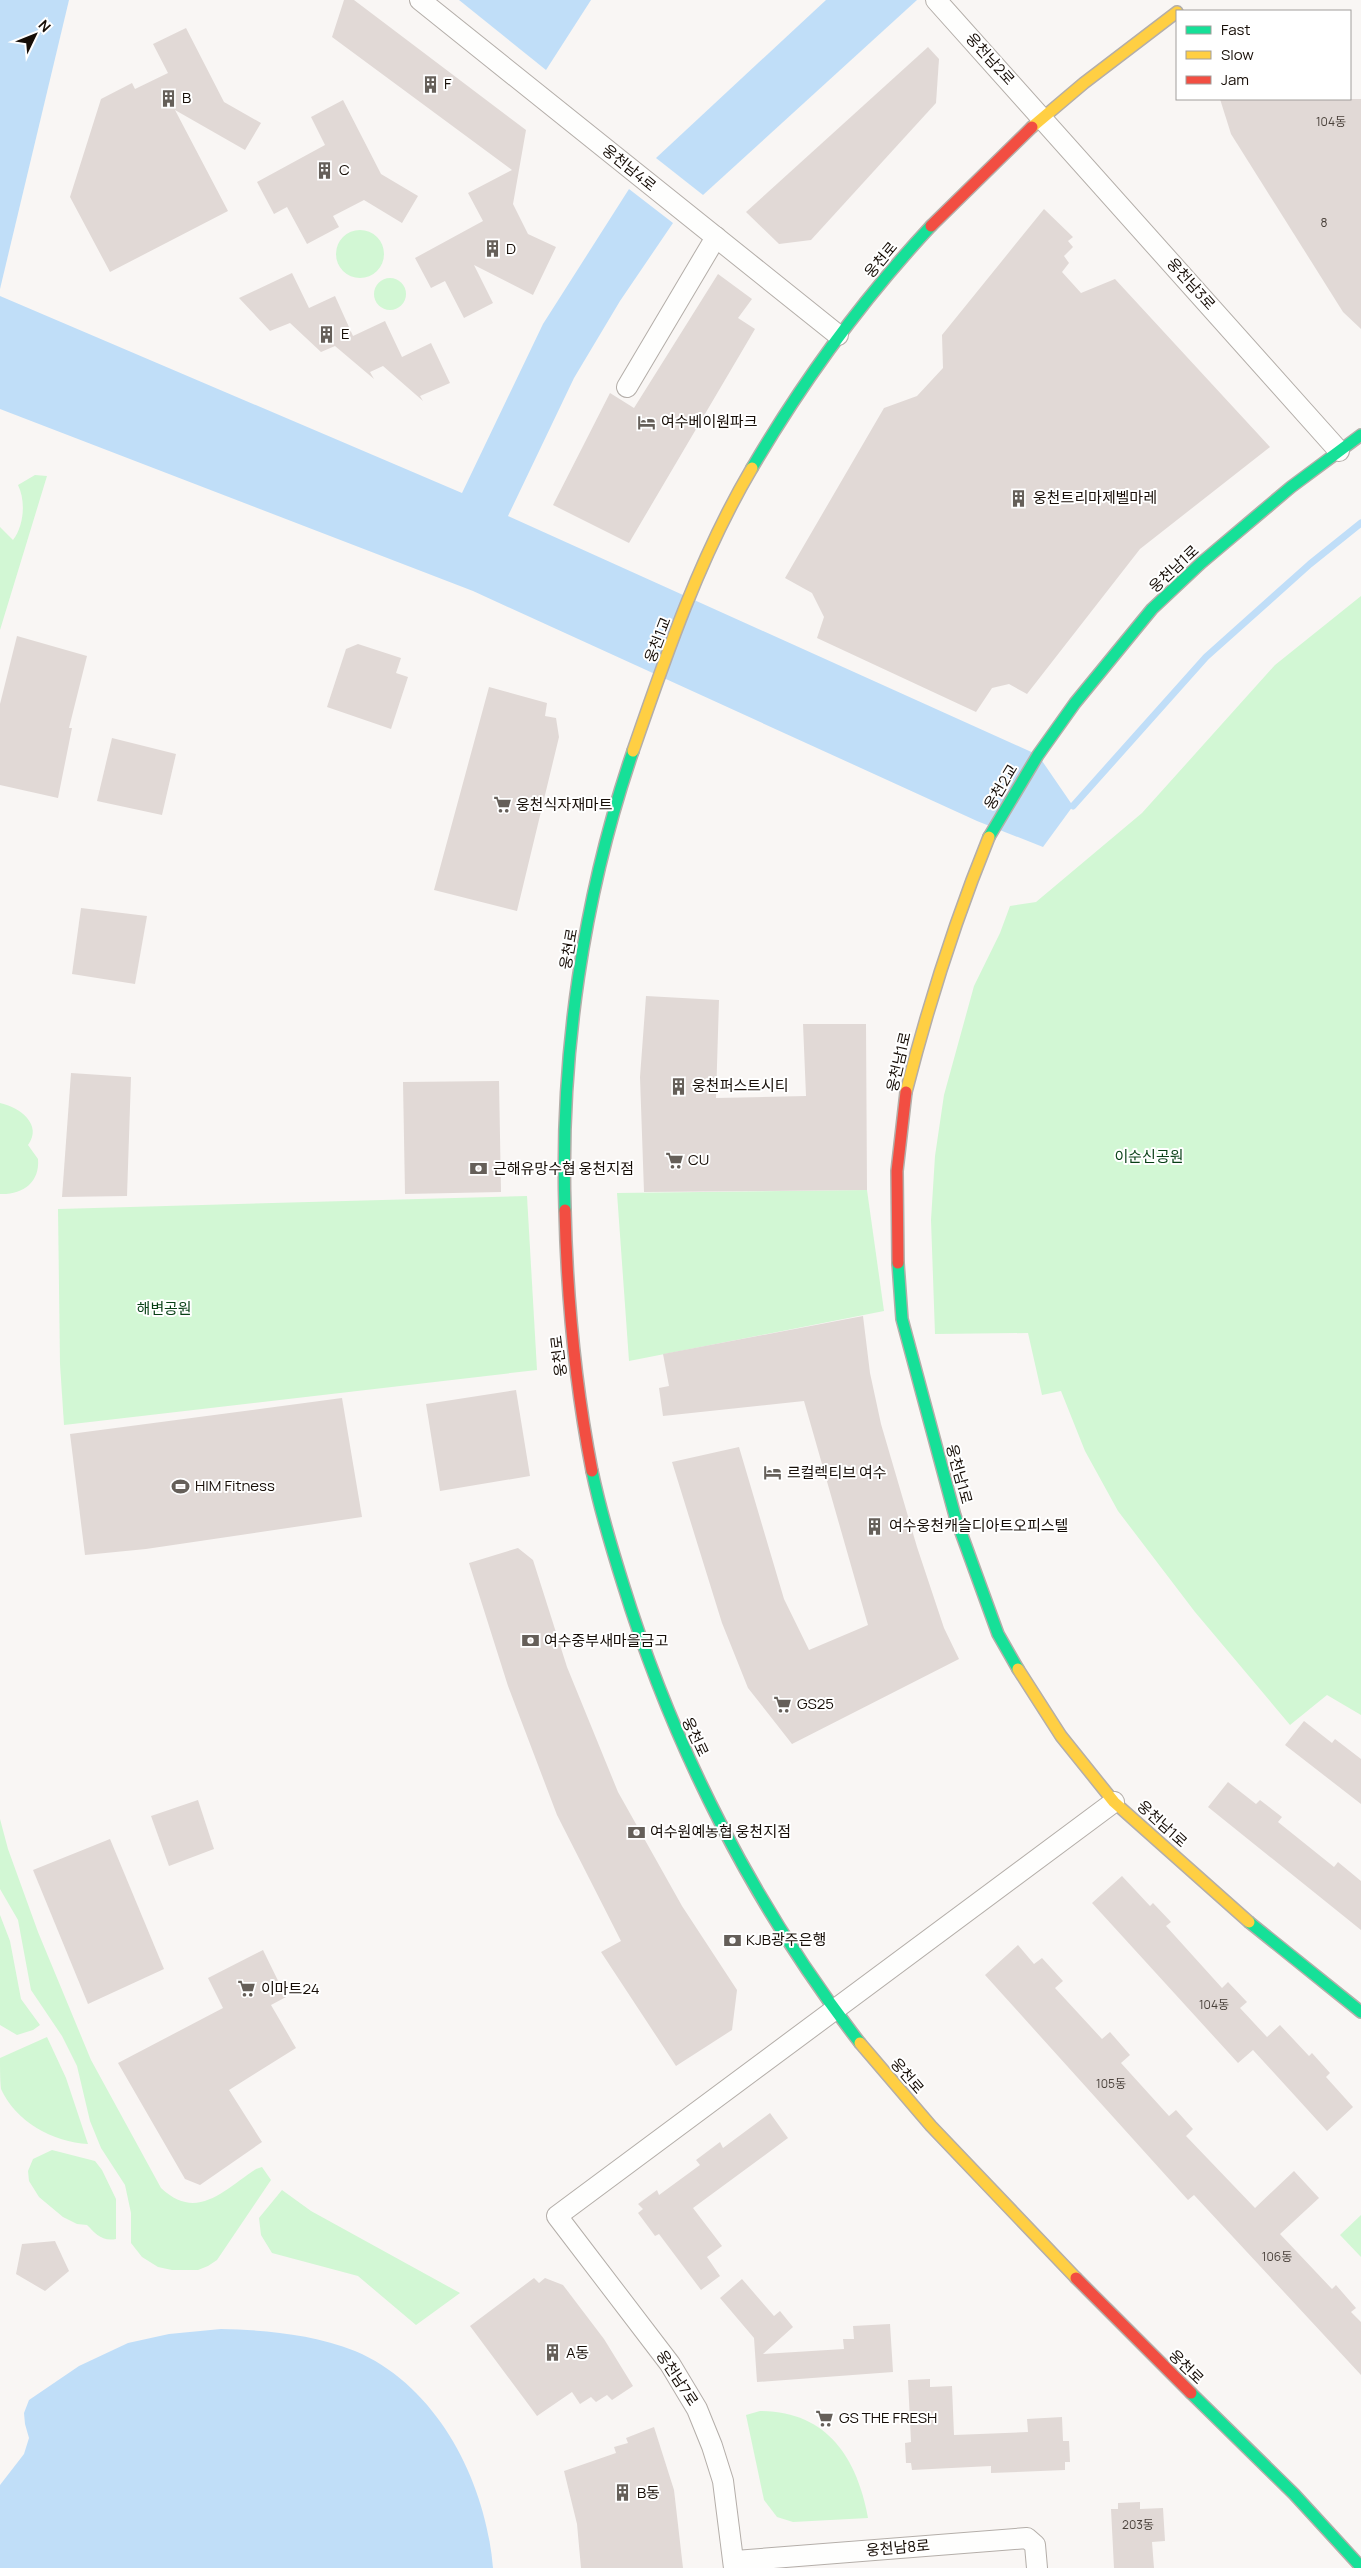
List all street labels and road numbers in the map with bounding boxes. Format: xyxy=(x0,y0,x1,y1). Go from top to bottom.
street label: 웅천남2로 xyxy=(961,28,1020,89)
street label: 웅천남4로 xyxy=(598,139,661,196)
street label: 웅천로 xyxy=(859,237,902,282)
street label: 웅천남3로 xyxy=(1162,253,1220,314)
street label: 웅천남1로 xyxy=(1144,540,1203,597)
street label: 웅천1교 xyxy=(639,614,676,666)
street label: 웅천2교 xyxy=(979,760,1022,814)
street label: 웅천로 xyxy=(555,927,582,971)
street label: 웅천남1로 xyxy=(881,1030,916,1094)
street label: 웅천로 xyxy=(546,1334,571,1378)
street label: 웅천남1로 xyxy=(941,1442,978,1506)
street label: 웅천로 xyxy=(677,1714,714,1760)
street label: 웅천남1로 xyxy=(1133,1795,1192,1852)
street label: 웅천로 xyxy=(886,2053,929,2098)
street label: 웅천로 xyxy=(1164,2345,1209,2389)
street label: 웅천남7로 xyxy=(652,2346,703,2410)
street label: 웅천남8로 xyxy=(865,2534,931,2561)

